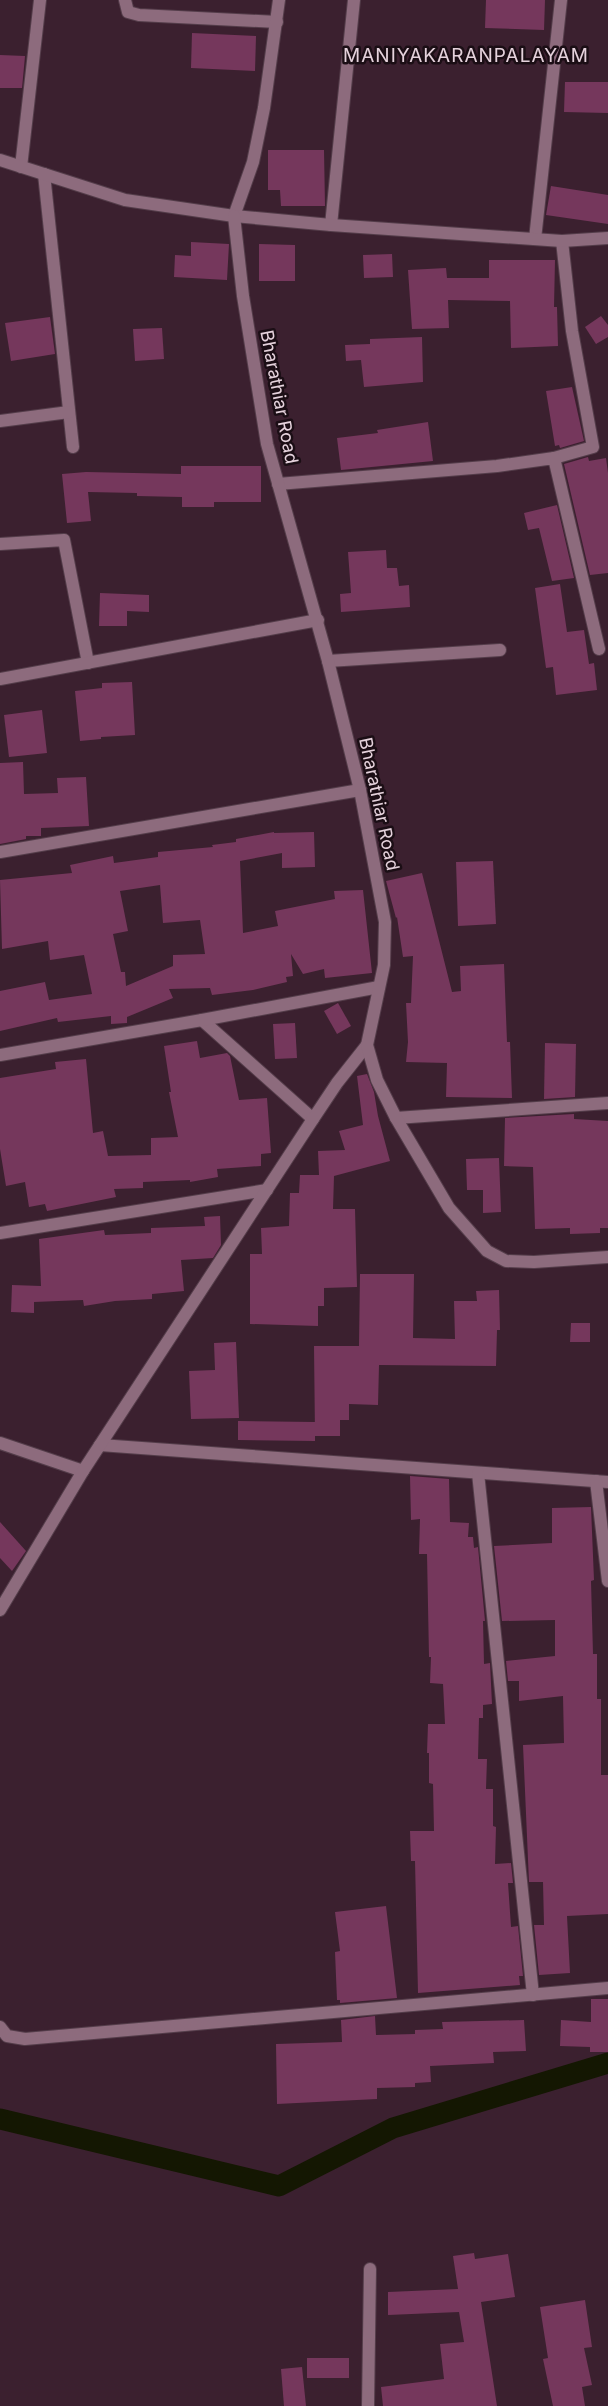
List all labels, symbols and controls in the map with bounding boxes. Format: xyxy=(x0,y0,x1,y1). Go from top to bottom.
district label: MANIYAKARANPALAYAM xyxy=(343,44,589,67)
street label: Bharathiar Road xyxy=(256,328,303,465)
street label: Bharathiar Road xyxy=(355,735,404,872)

